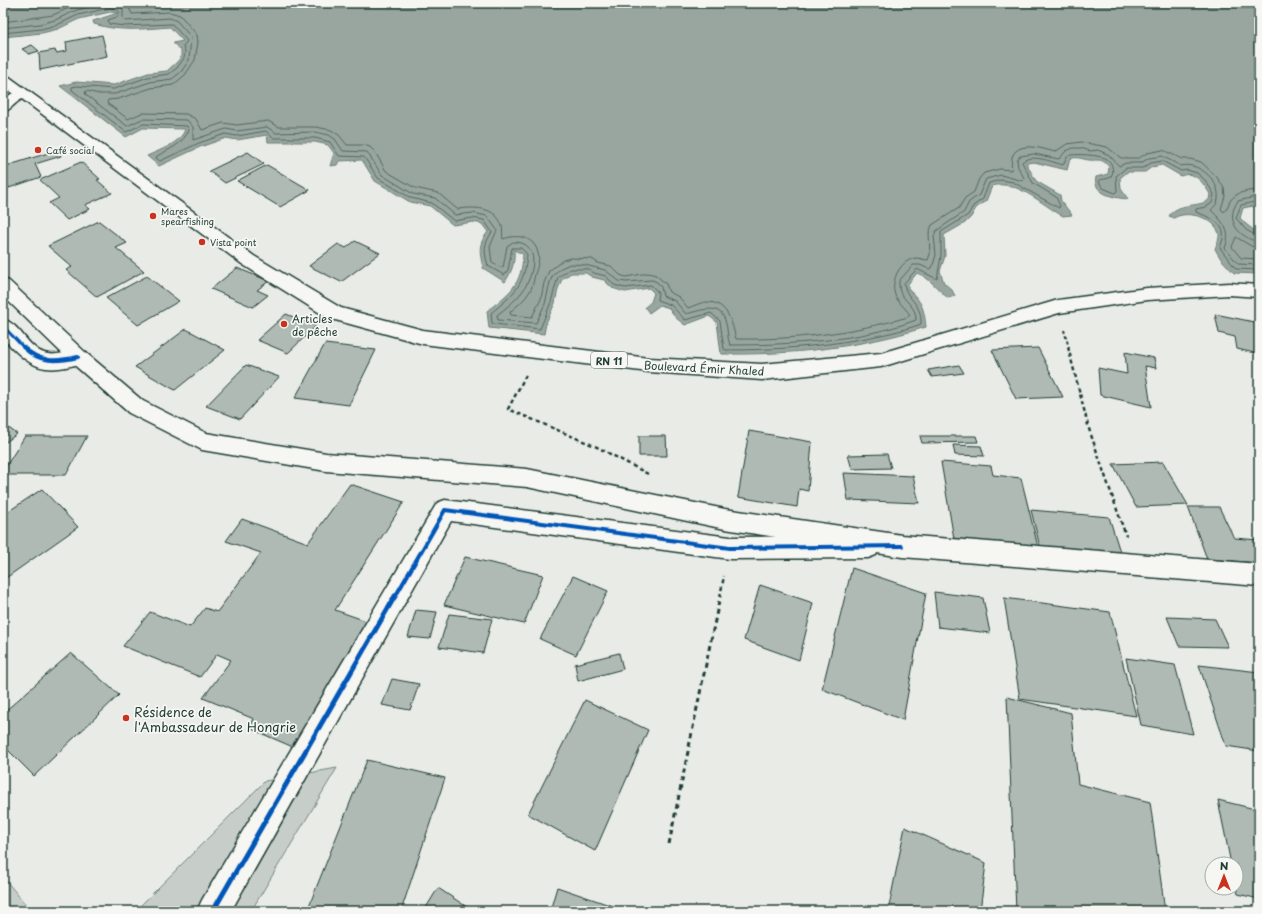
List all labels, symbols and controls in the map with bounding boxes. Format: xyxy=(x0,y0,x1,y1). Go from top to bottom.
place label: Café social xyxy=(46,143,94,157)
marker: Café social xyxy=(33,145,43,155)
place label: Mares spearfishing xyxy=(161,204,214,228)
marker: Mares spearfishing xyxy=(148,211,158,221)
place label: Vista point xyxy=(210,235,257,249)
marker: Vista point xyxy=(197,237,207,247)
place label: Articles de pêche xyxy=(292,310,338,340)
marker: Articles de pêche xyxy=(279,319,289,329)
road number: RN 11 xyxy=(591,352,627,368)
street label: Boulevard Émir Khaled xyxy=(643,356,765,380)
place label: Résidence de l'Ambassadeur de Hongrie xyxy=(134,702,296,736)
marker: Résidence de l'Ambassadeur de Hongrie xyxy=(121,713,131,723)
north arrow xyxy=(1204,856,1244,896)
text: N xyxy=(1220,857,1229,874)

